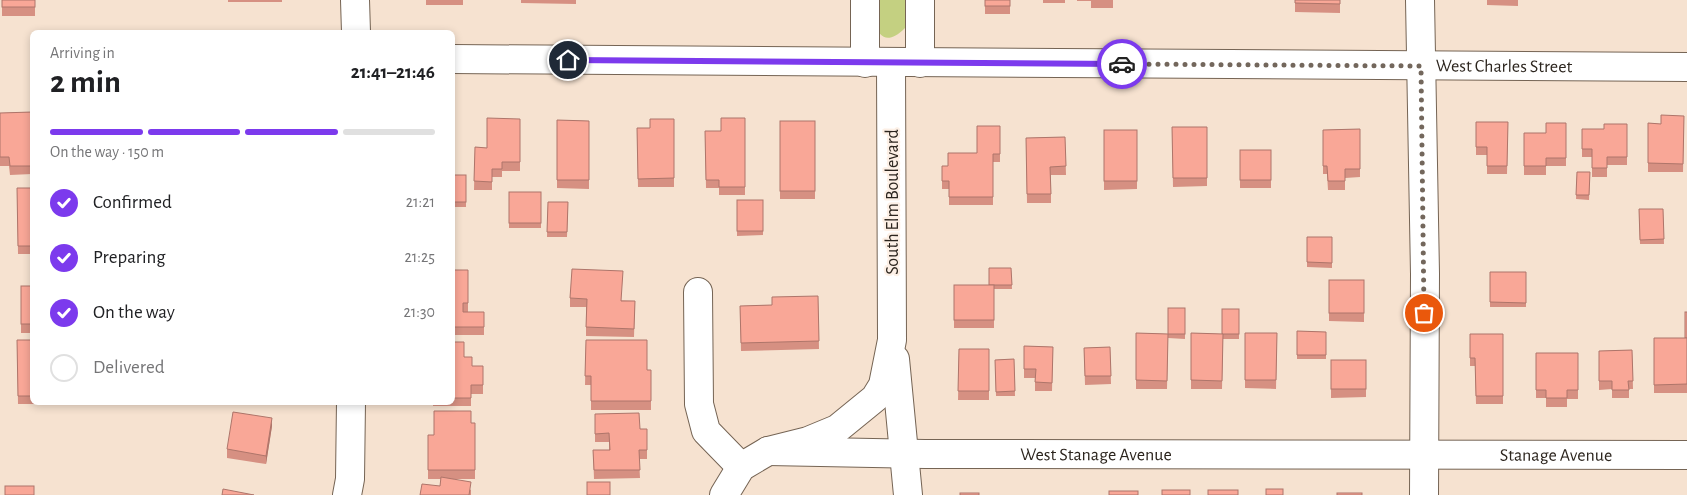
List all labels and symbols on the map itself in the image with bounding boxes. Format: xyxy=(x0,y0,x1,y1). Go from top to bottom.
pin xyxy=(547,39,589,81)
courier xyxy=(1097,39,1147,89)
street label: West Charles Street xyxy=(1436,57,1573,76)
street label: South Elm Boulevard xyxy=(884,129,902,275)
pin xyxy=(1403,292,1445,334)
street label: West Stanage Avenue xyxy=(1020,446,1172,464)
street label: Stanage Avenue xyxy=(1500,447,1612,465)

